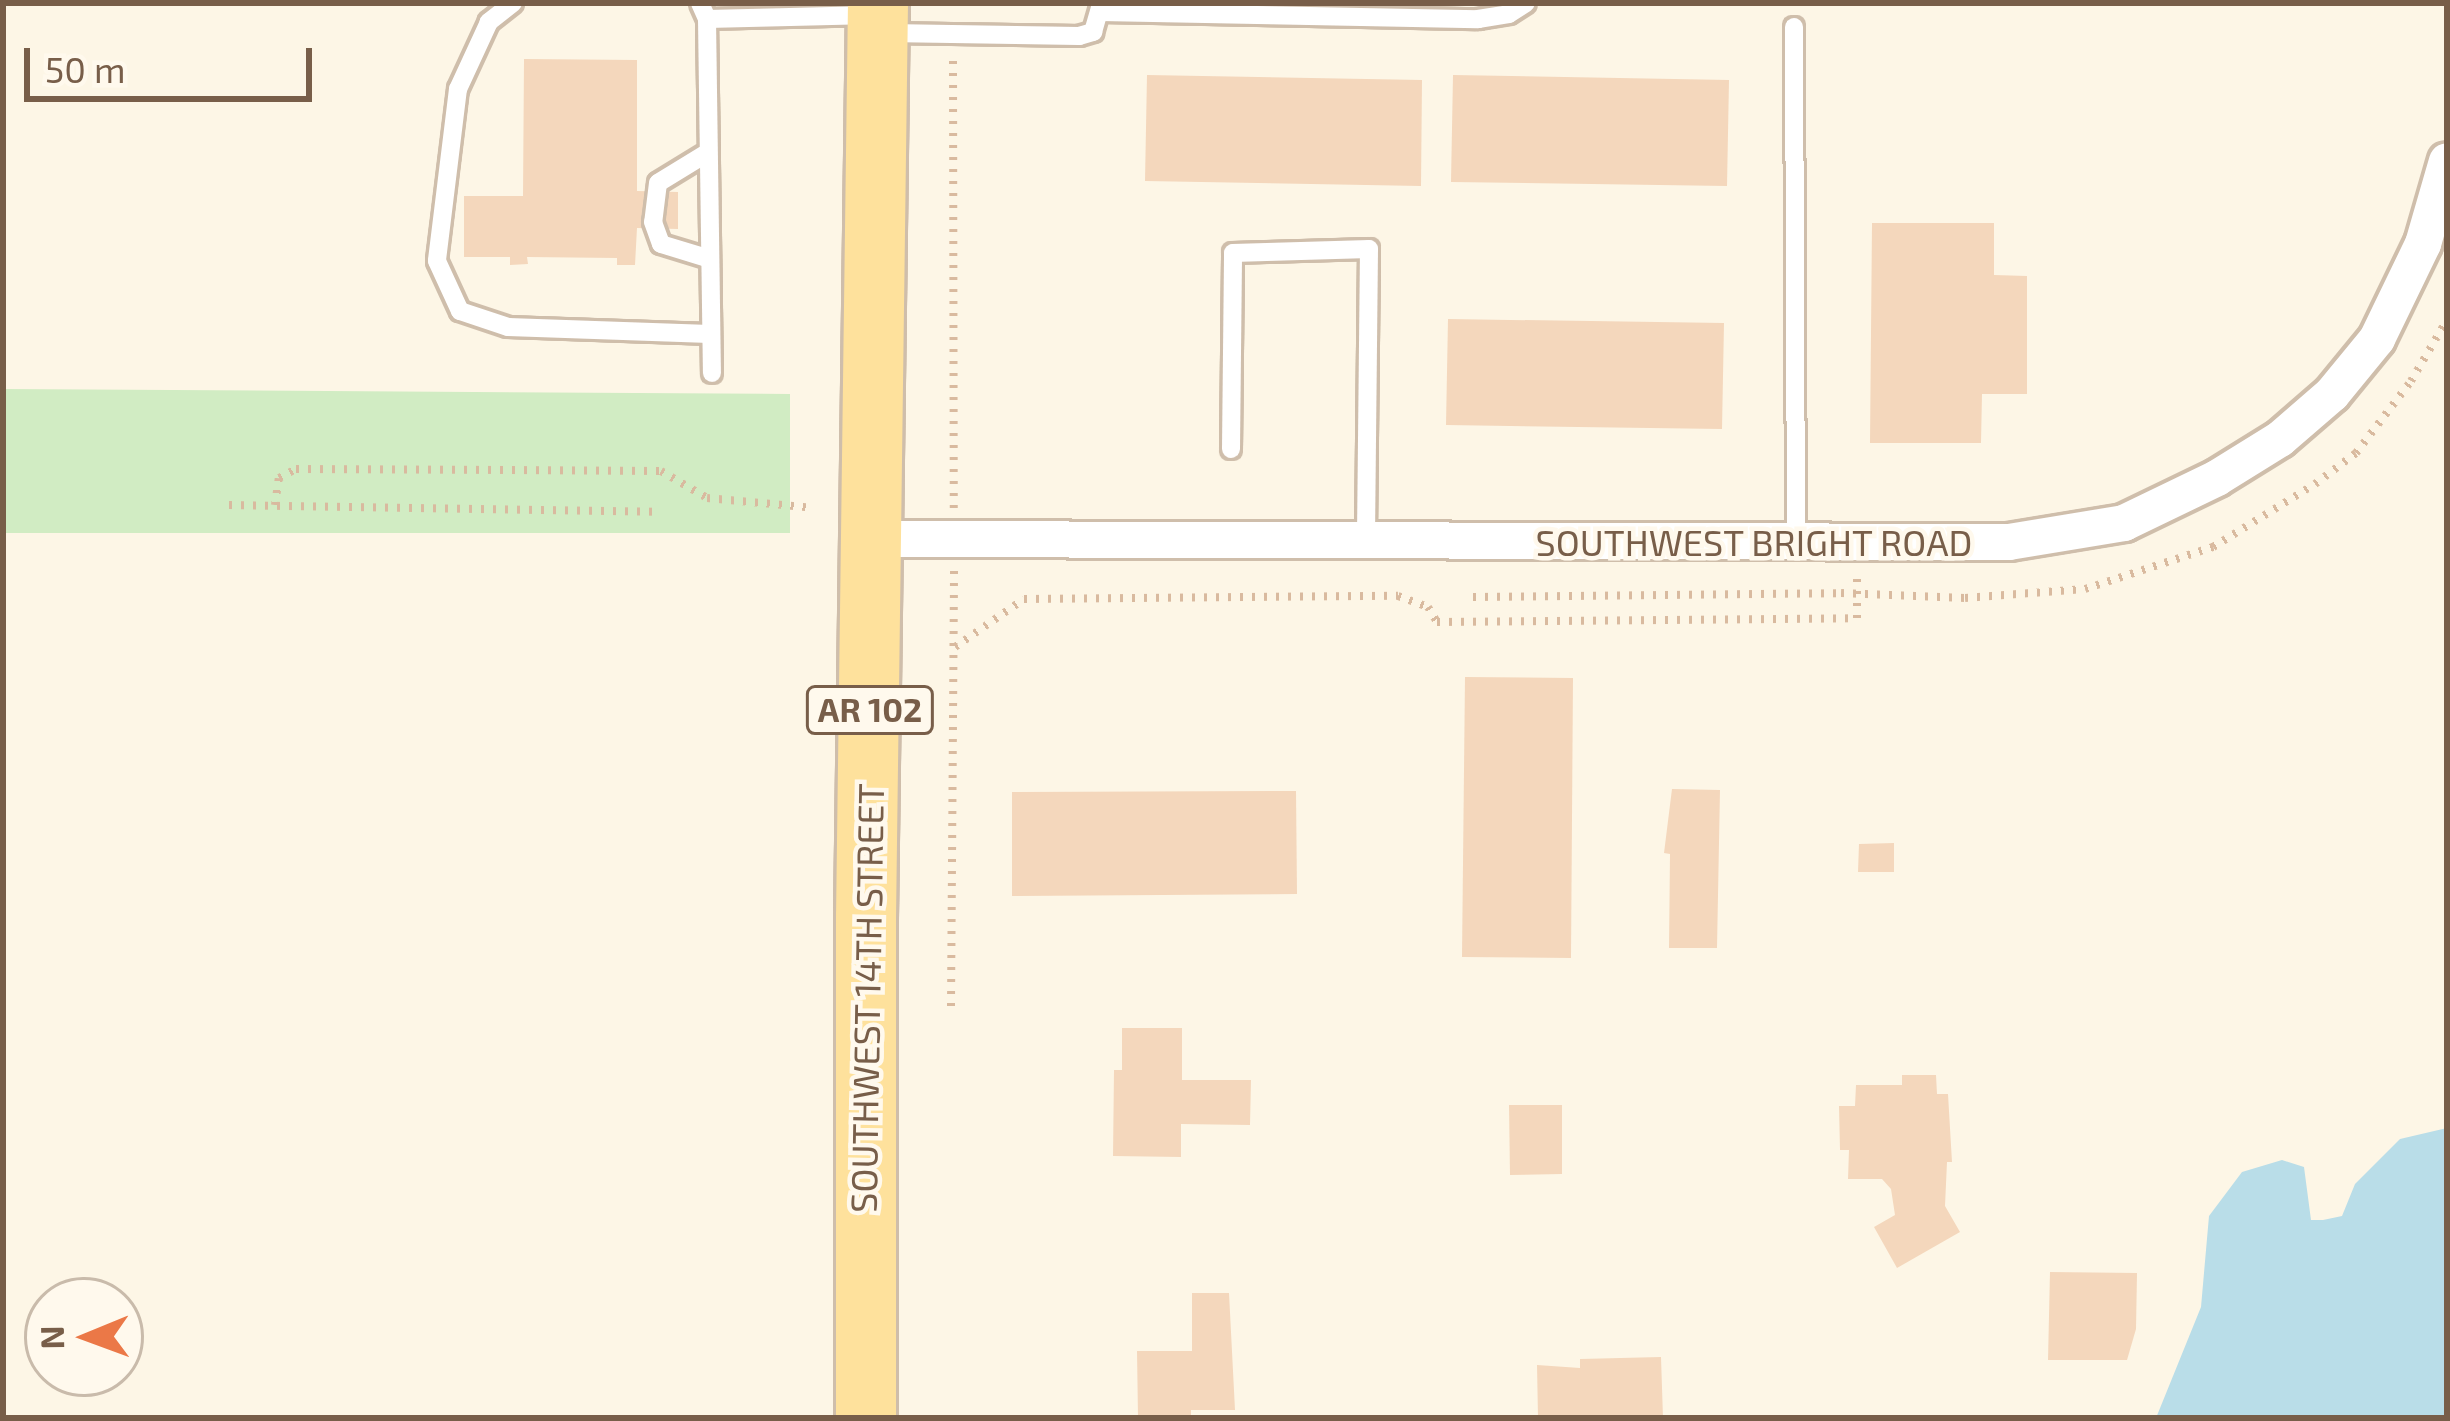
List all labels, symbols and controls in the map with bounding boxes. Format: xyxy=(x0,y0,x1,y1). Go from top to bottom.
scale bar xyxy=(30,24,318,98)
text: 50 m xyxy=(45,47,126,90)
street label: SOUTHWEST BRIGHT ROAD xyxy=(1535,520,1973,564)
road number: AR 102 xyxy=(804,683,936,737)
street label: SOUTHWEST 14TH STREET xyxy=(841,783,891,1213)
north arrow xyxy=(24,1277,144,1397)
text: N xyxy=(31,1325,71,1350)

